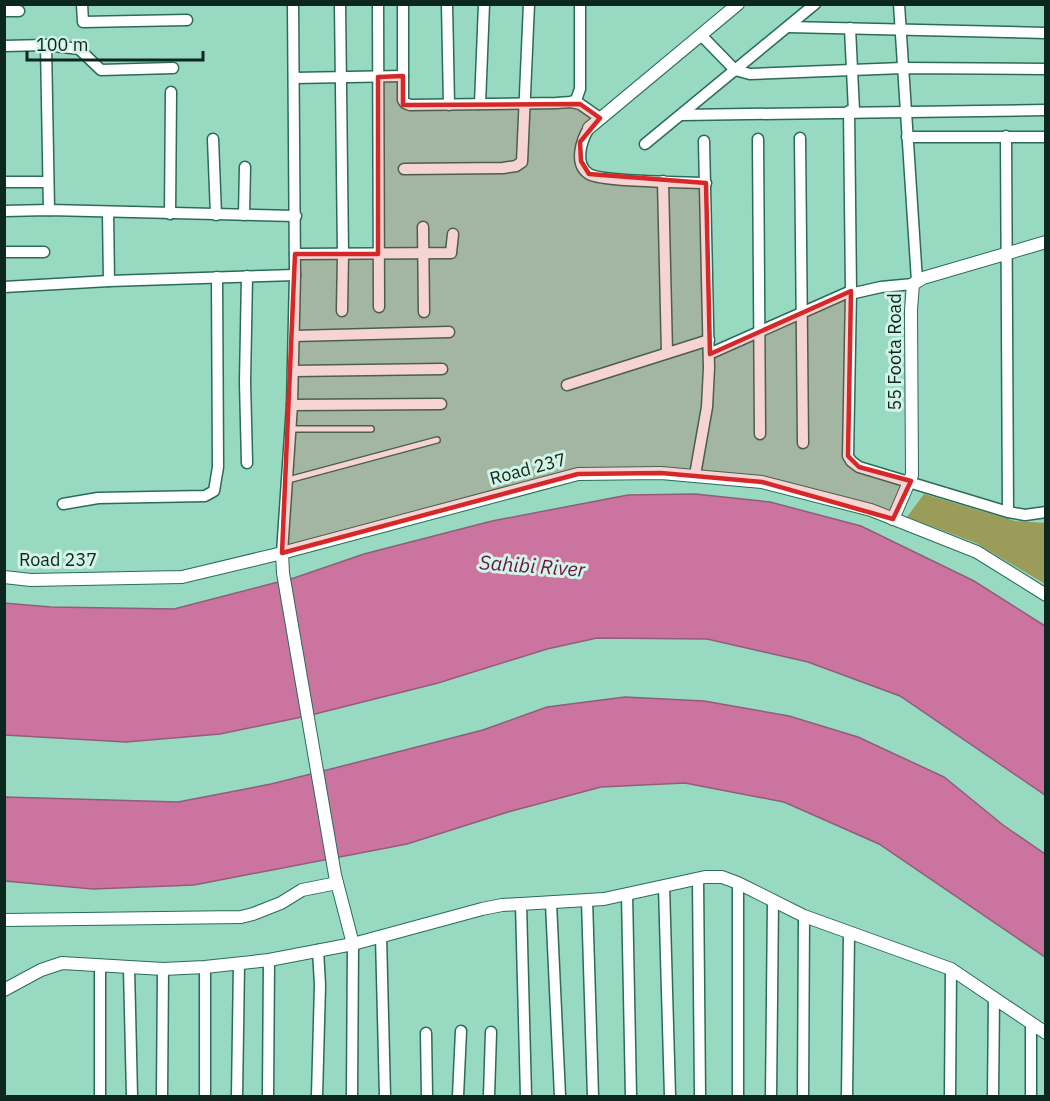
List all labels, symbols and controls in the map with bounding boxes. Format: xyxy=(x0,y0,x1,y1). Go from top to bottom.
scale bar xyxy=(27,24,202,62)
text: 100 m xyxy=(36,33,88,56)
street label: 55 Foota Road xyxy=(883,293,906,411)
street label: Road 237 xyxy=(487,447,569,490)
street label: Road 237 xyxy=(19,548,97,571)
water label: Sahibi River xyxy=(478,548,587,583)

